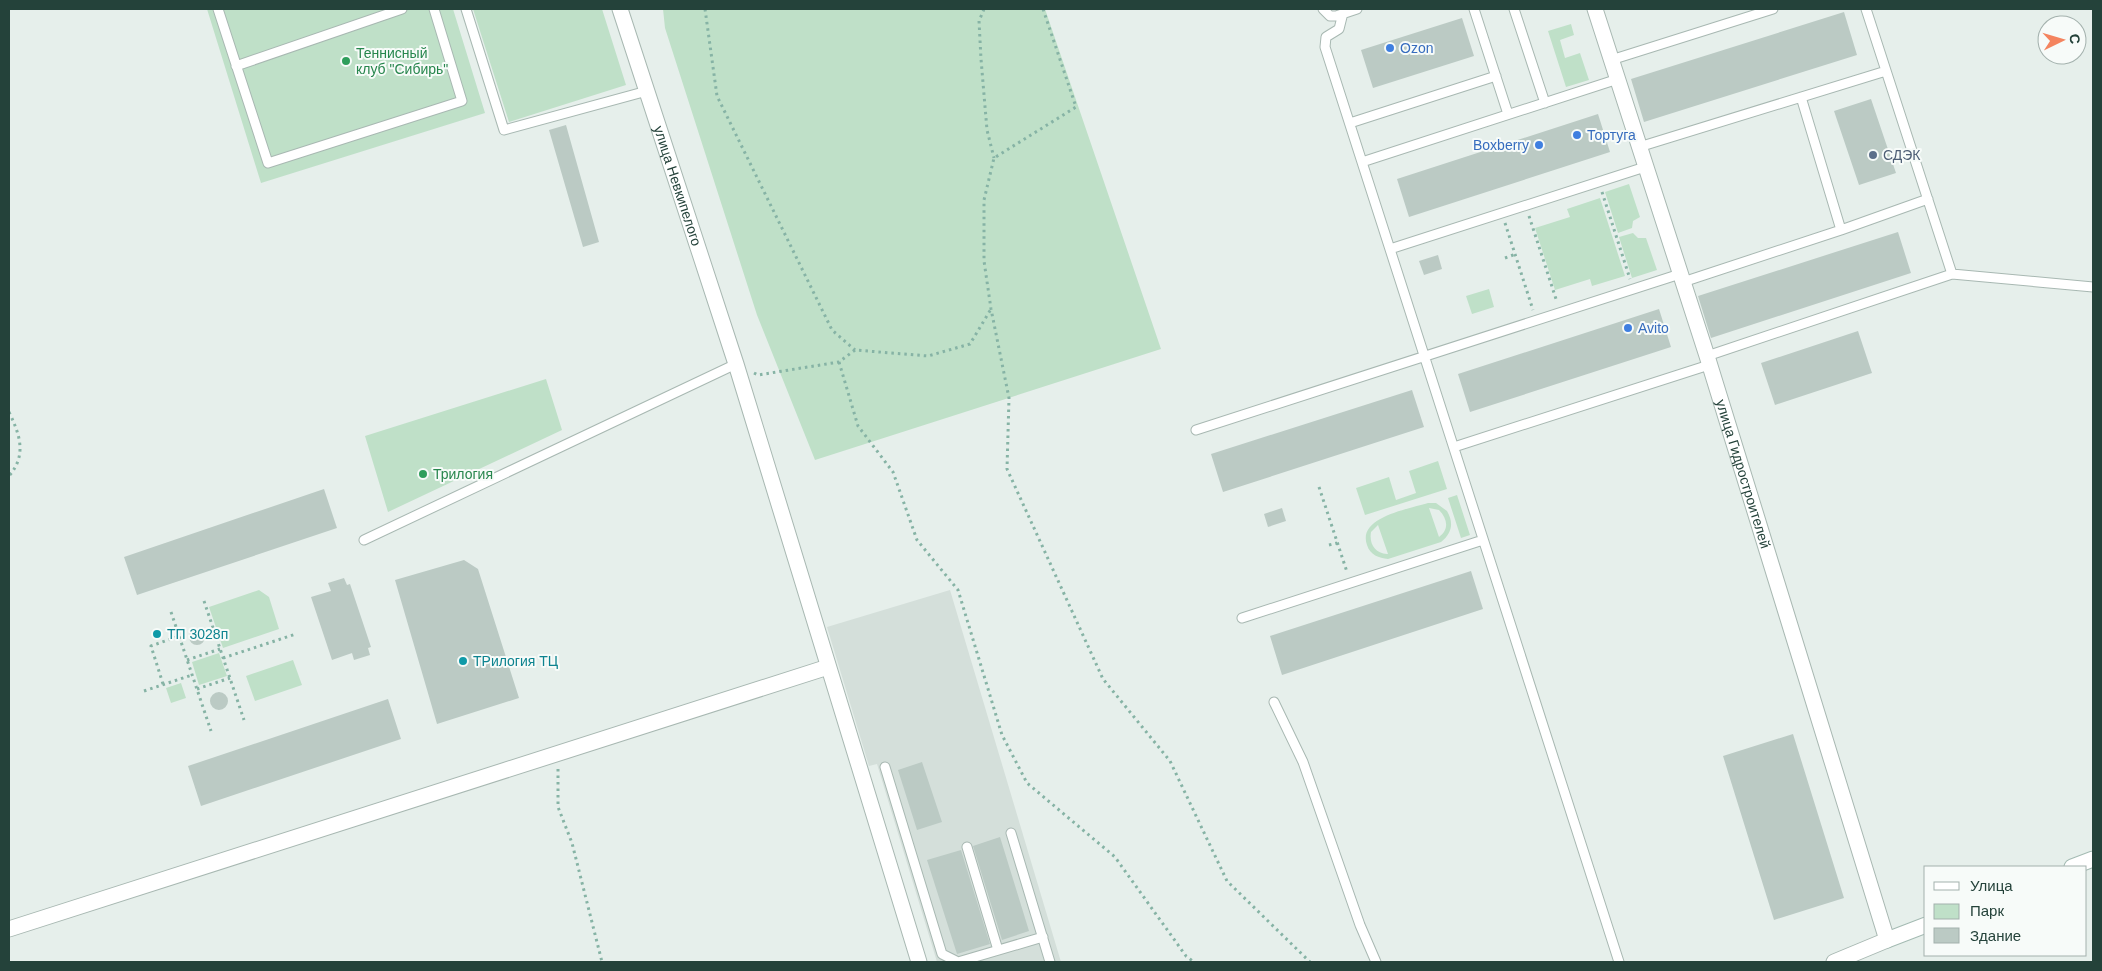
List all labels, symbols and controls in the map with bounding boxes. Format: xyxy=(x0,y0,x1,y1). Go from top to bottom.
north arrow xyxy=(2037,15,2087,65)
text: С xyxy=(2067,33,2083,45)
place label: Ozon xyxy=(1400,40,1433,56)
marker: Ozon xyxy=(1384,42,1396,54)
place label: Теннисный клуб "Сибирь" xyxy=(356,45,448,77)
marker: Теннисный клуб "Сибирь" xyxy=(340,55,352,67)
street label: улица Невкипелого xyxy=(651,124,705,248)
place label: Тортуга xyxy=(1587,127,1636,143)
marker: Тортуга xyxy=(1571,129,1583,141)
place label: Boxberry xyxy=(1473,137,1529,153)
marker: Boxberry xyxy=(1533,139,1545,151)
place label: СДЭК xyxy=(1883,147,1921,163)
marker: СДЭК xyxy=(1867,149,1879,161)
place label: Avito xyxy=(1638,320,1669,336)
marker: Avito xyxy=(1622,322,1634,334)
street label: улица Гидростроителей xyxy=(1713,397,1774,550)
place label: Трилогия xyxy=(433,466,493,482)
marker: Трилогия xyxy=(417,468,429,480)
place label: ТП 3028п xyxy=(167,626,228,642)
marker: ТП 3028п xyxy=(151,628,163,640)
place label: ТРилогия ТЦ xyxy=(473,653,559,669)
marker: ТРилогия ТЦ xyxy=(457,655,469,667)
legend xyxy=(1924,866,2087,956)
text: Улица xyxy=(1970,877,2013,894)
text: Парк xyxy=(1970,902,2004,919)
text: Здание xyxy=(1970,927,2021,944)

